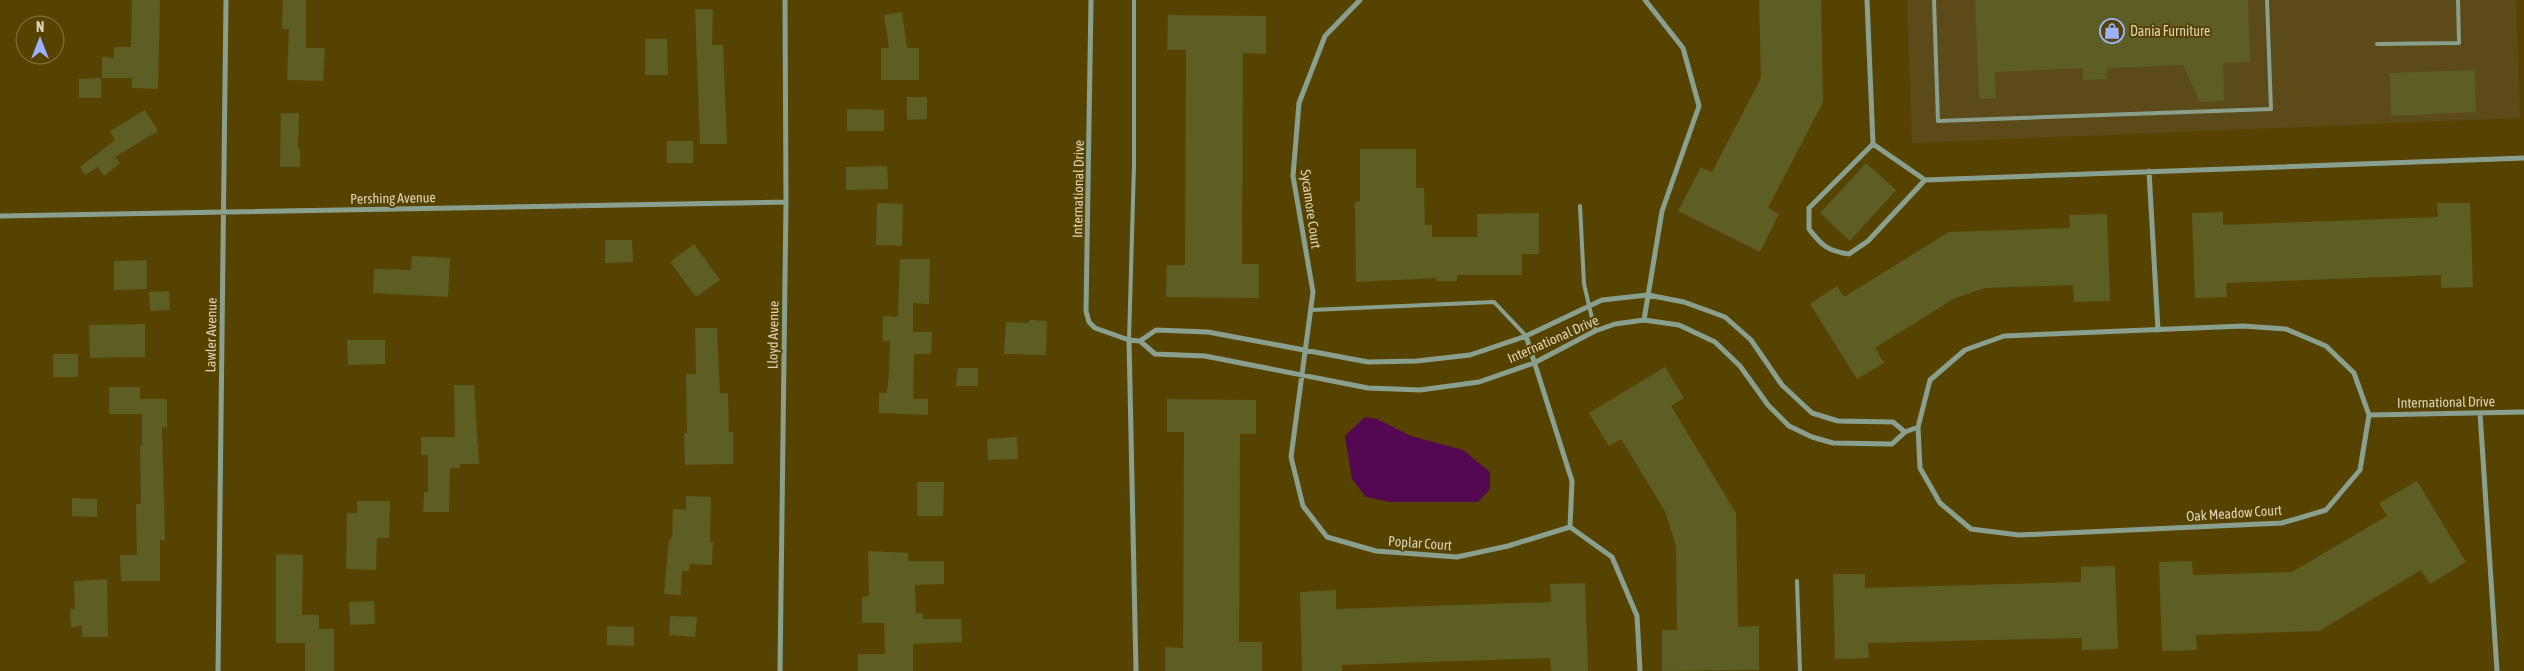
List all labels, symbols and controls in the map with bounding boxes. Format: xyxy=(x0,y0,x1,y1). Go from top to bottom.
north arrow xyxy=(15,15,65,65)
shop icon: Dania Furniture xyxy=(2099,18,2125,44)
text: N xyxy=(36,19,44,35)
place label: Dania Furniture xyxy=(2130,23,2210,39)
street label: International Drive xyxy=(1069,140,1087,238)
street label: Sycamore Court xyxy=(1298,168,1324,250)
street label: Pershing Avenue xyxy=(350,189,436,207)
street label: Lawler Avenue xyxy=(202,297,220,373)
street label: Lloyd Avenue xyxy=(764,301,782,369)
street label: International Drive xyxy=(1505,312,1601,366)
street label: International Drive xyxy=(2397,393,2495,411)
street label: Oak Meadow Court xyxy=(2186,502,2282,524)
street label: Poplar Court xyxy=(1388,533,1452,553)

